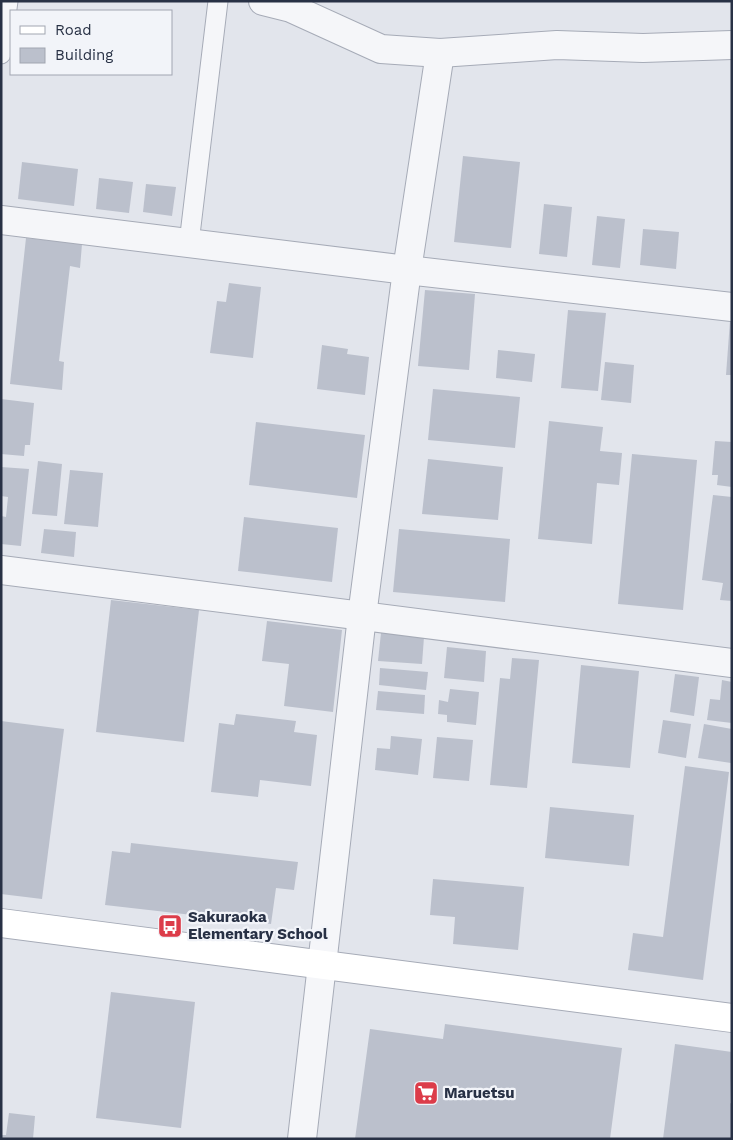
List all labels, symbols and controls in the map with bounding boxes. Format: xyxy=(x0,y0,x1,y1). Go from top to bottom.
legend xyxy=(10,10,172,75)
text: Road xyxy=(55,21,92,39)
text: Building xyxy=(55,46,113,64)
place label: Sakuraoka Elementary School xyxy=(188,908,328,943)
bus stop icon: Sakuraoka Elementary School xyxy=(157,913,183,939)
supermarket icon: Maruetsu xyxy=(413,1080,439,1106)
place label: Maruetsu xyxy=(444,1084,514,1102)

